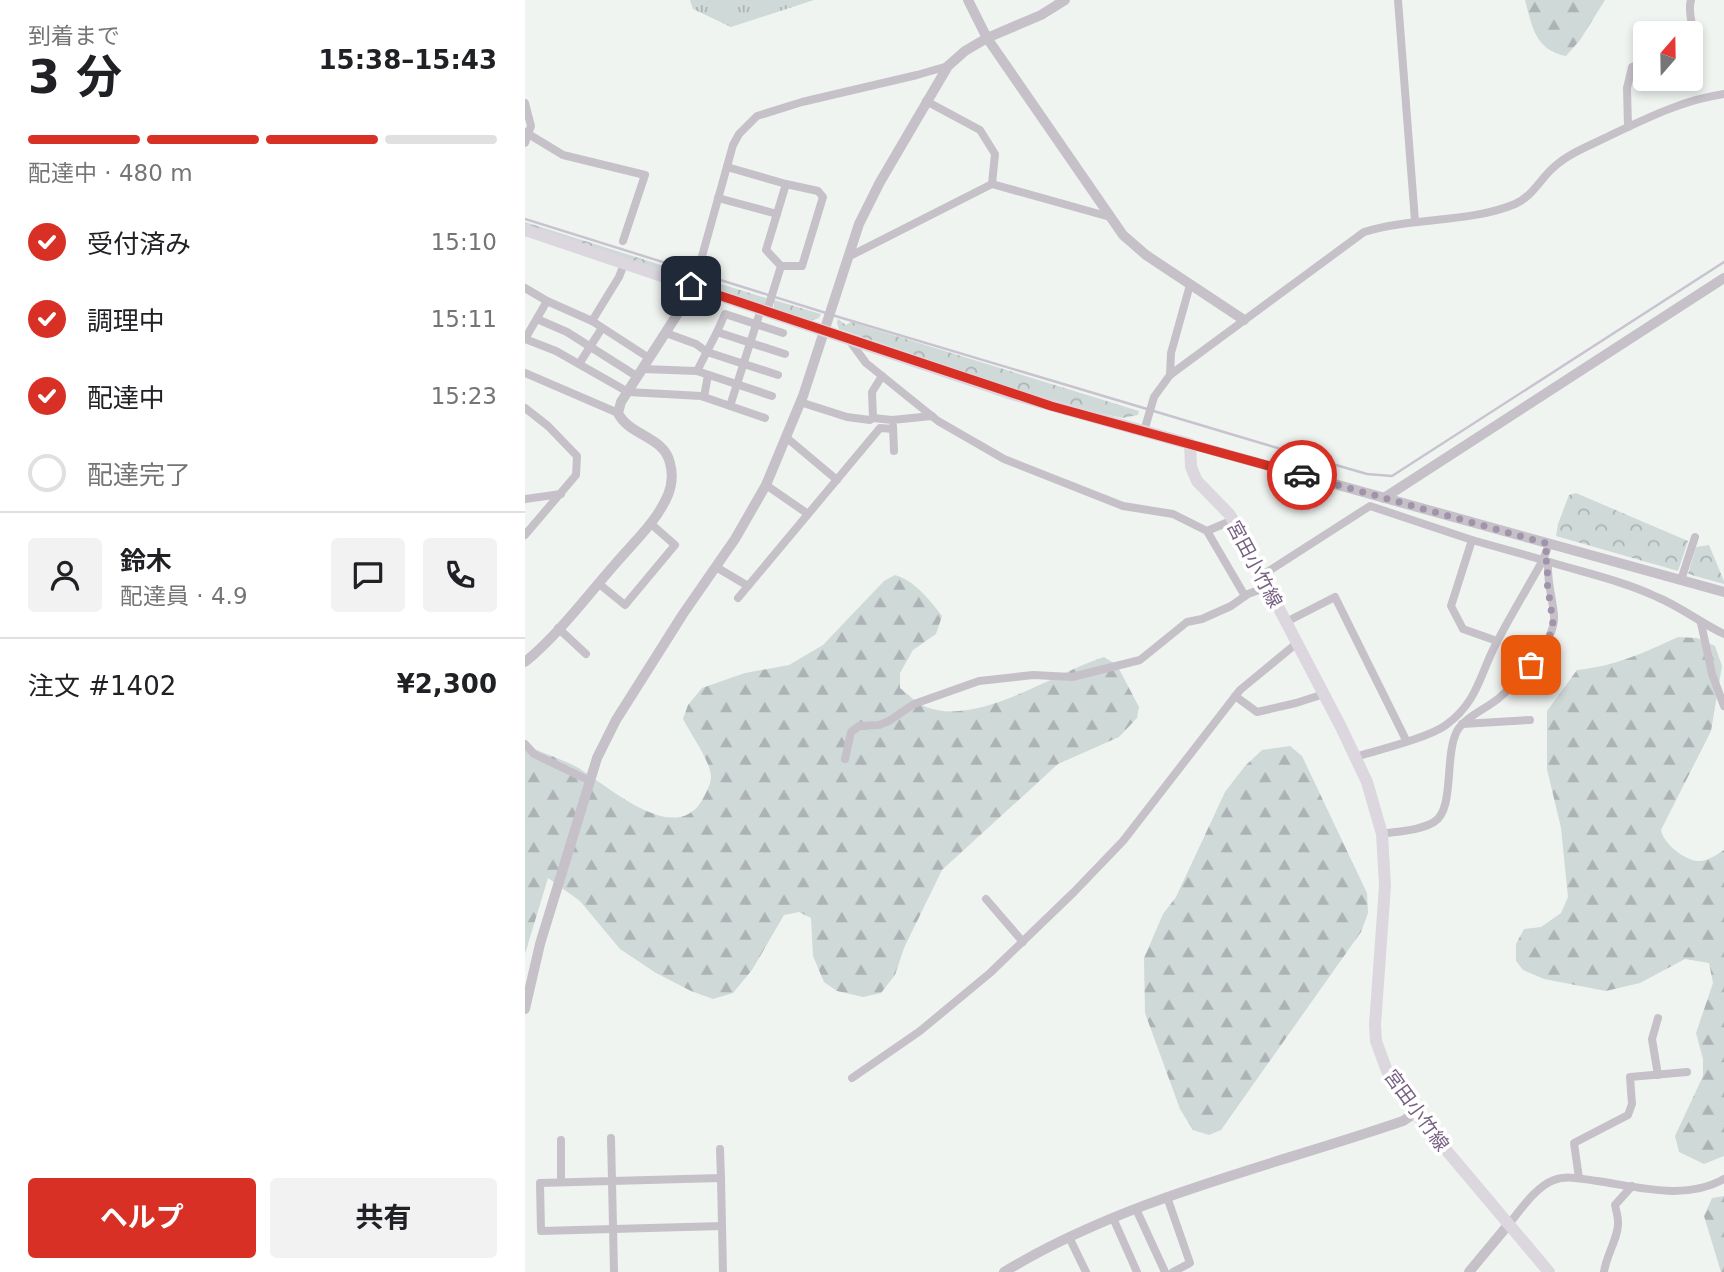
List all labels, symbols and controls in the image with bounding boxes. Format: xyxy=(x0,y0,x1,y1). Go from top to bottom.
north arrow xyxy=(1633,21,1703,91)
map controls xyxy=(1633,21,1703,91)
text: 到着まで xyxy=(28,23,120,49)
text: 15:38–15:43 xyxy=(318,45,497,75)
text: 3 分 xyxy=(28,50,122,104)
text: 配達中 · 480 m xyxy=(28,160,193,186)
icon: check xyxy=(28,223,66,261)
text: 受付済み xyxy=(87,229,191,259)
text: 15:10 xyxy=(431,229,497,255)
pin xyxy=(661,256,721,316)
icon: home xyxy=(672,267,710,305)
icon: check xyxy=(28,300,66,338)
text: 調理中 xyxy=(87,306,165,336)
text: 15:11 xyxy=(431,306,497,332)
icon: check xyxy=(28,377,66,415)
text: 配達中 xyxy=(87,383,165,413)
text: 15:23 xyxy=(431,383,497,409)
courier xyxy=(1267,440,1337,510)
icon: car xyxy=(1283,456,1321,494)
text: 配達完了 xyxy=(87,460,191,490)
street label: 宮田小竹線 xyxy=(1223,517,1287,611)
button: person xyxy=(28,538,102,612)
button: chat xyxy=(331,538,405,612)
button: phone xyxy=(423,538,497,612)
text: 鈴木 xyxy=(120,546,172,576)
text: 配達員 · 4.9 xyxy=(120,583,248,609)
pin xyxy=(1501,635,1561,695)
icon: bag xyxy=(1512,646,1550,684)
text: ¥2,300 xyxy=(397,669,497,699)
text: 注文 #1402 xyxy=(28,671,176,701)
street label: 宮田小竹線 xyxy=(1380,1065,1454,1155)
button: ヘルプ xyxy=(28,1178,256,1258)
button: 共有 xyxy=(270,1178,497,1258)

